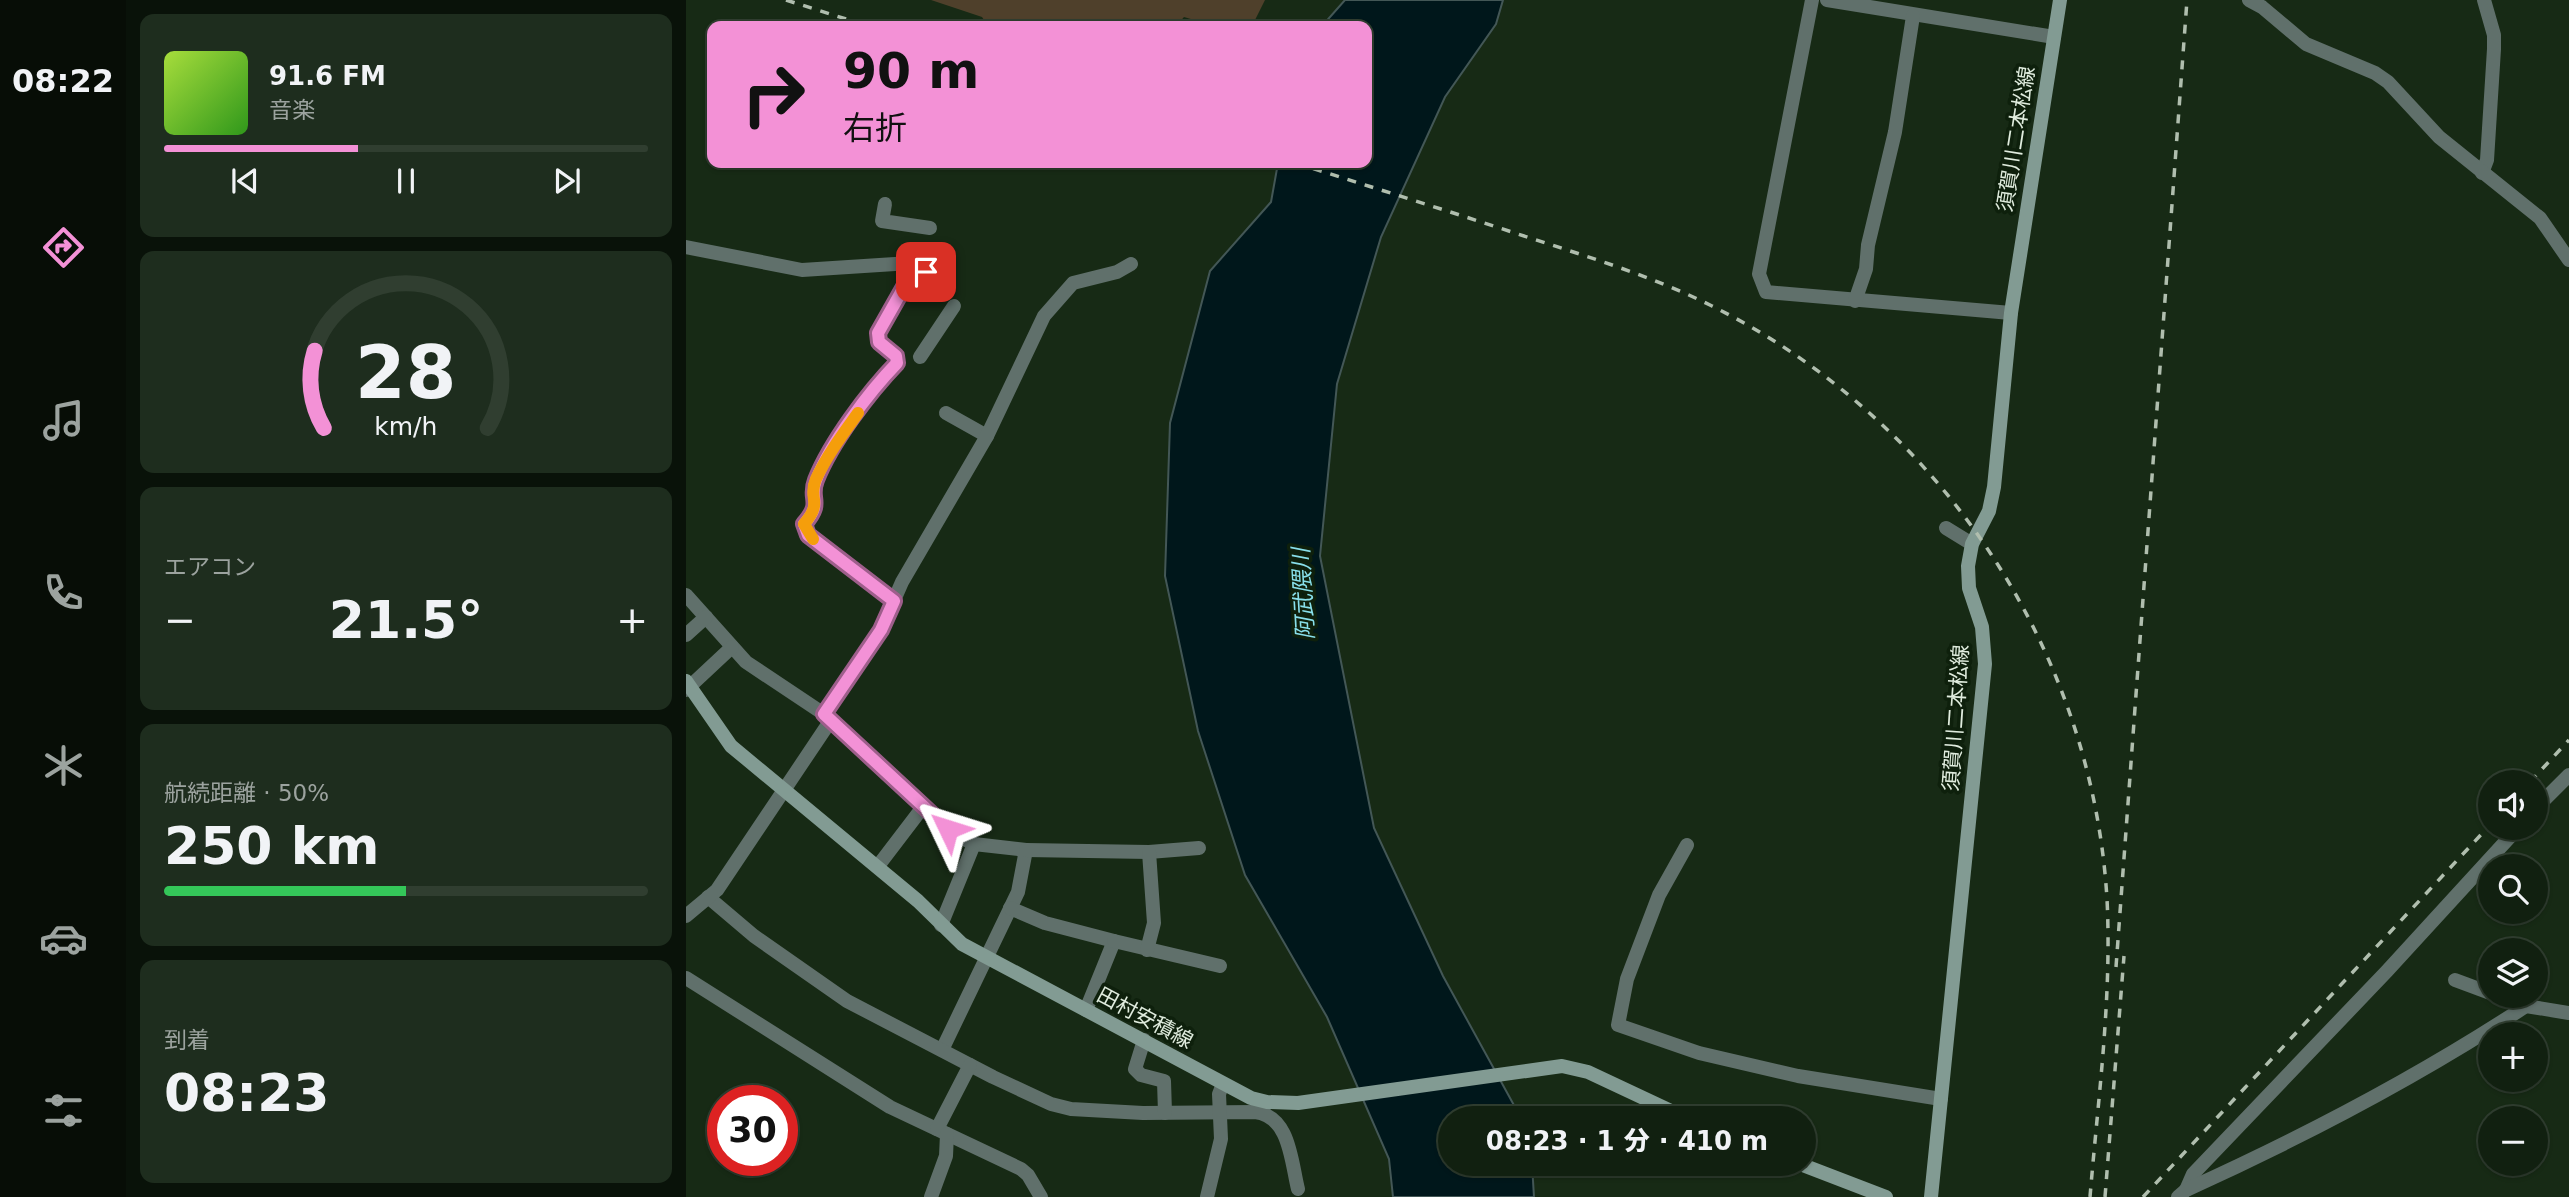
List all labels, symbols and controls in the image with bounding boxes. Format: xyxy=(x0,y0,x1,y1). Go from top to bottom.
text: 90 m xyxy=(843,43,979,100)
icon: right xyxy=(728,49,819,140)
text: 91.6 FM xyxy=(269,61,386,91)
text: 08:22 xyxy=(12,62,114,100)
street label: 須賀川二本松線 xyxy=(1993,65,2039,213)
text: 音楽 xyxy=(269,97,315,123)
text: 右折 xyxy=(843,109,907,147)
icon: previous xyxy=(226,162,264,200)
icon: pause xyxy=(387,162,425,200)
icon: next xyxy=(548,162,586,200)
icon: directions xyxy=(39,223,88,272)
pin xyxy=(896,242,956,302)
icon: arrive xyxy=(907,253,945,291)
text: 28 xyxy=(355,330,457,415)
icon: music xyxy=(39,396,88,445)
text: km/h xyxy=(374,412,438,441)
water label: 阿武隈川 xyxy=(1287,544,1318,641)
text: エアコン xyxy=(164,554,256,580)
icon: phone xyxy=(39,568,88,617)
text: 21.5° xyxy=(329,590,483,650)
text: − xyxy=(164,598,196,642)
text: + xyxy=(616,598,648,642)
street label: 須賀川二本松線 xyxy=(1939,644,1973,792)
icon: climate xyxy=(39,741,88,790)
map controls xyxy=(2478,770,2548,1176)
button: sound xyxy=(2478,770,2548,840)
text: 航続距離 · 50% xyxy=(164,780,329,806)
position arrow xyxy=(911,792,985,866)
text: 250 km xyxy=(164,816,379,876)
button: search xyxy=(2478,854,2548,924)
icon: car xyxy=(39,914,88,963)
button: layers xyxy=(2478,938,2548,1008)
street label: 田村安積線 xyxy=(1093,983,1197,1053)
button: + xyxy=(2478,1022,2548,1092)
text: 到着 xyxy=(164,1027,210,1053)
text: 08:23 xyxy=(164,1063,330,1123)
speed limit sign: 30 xyxy=(707,1085,798,1176)
icon: filters xyxy=(39,1086,88,1135)
button: − xyxy=(2478,1106,2548,1176)
text: 08:23 · 1 分 · 410 m xyxy=(1486,1126,1768,1156)

